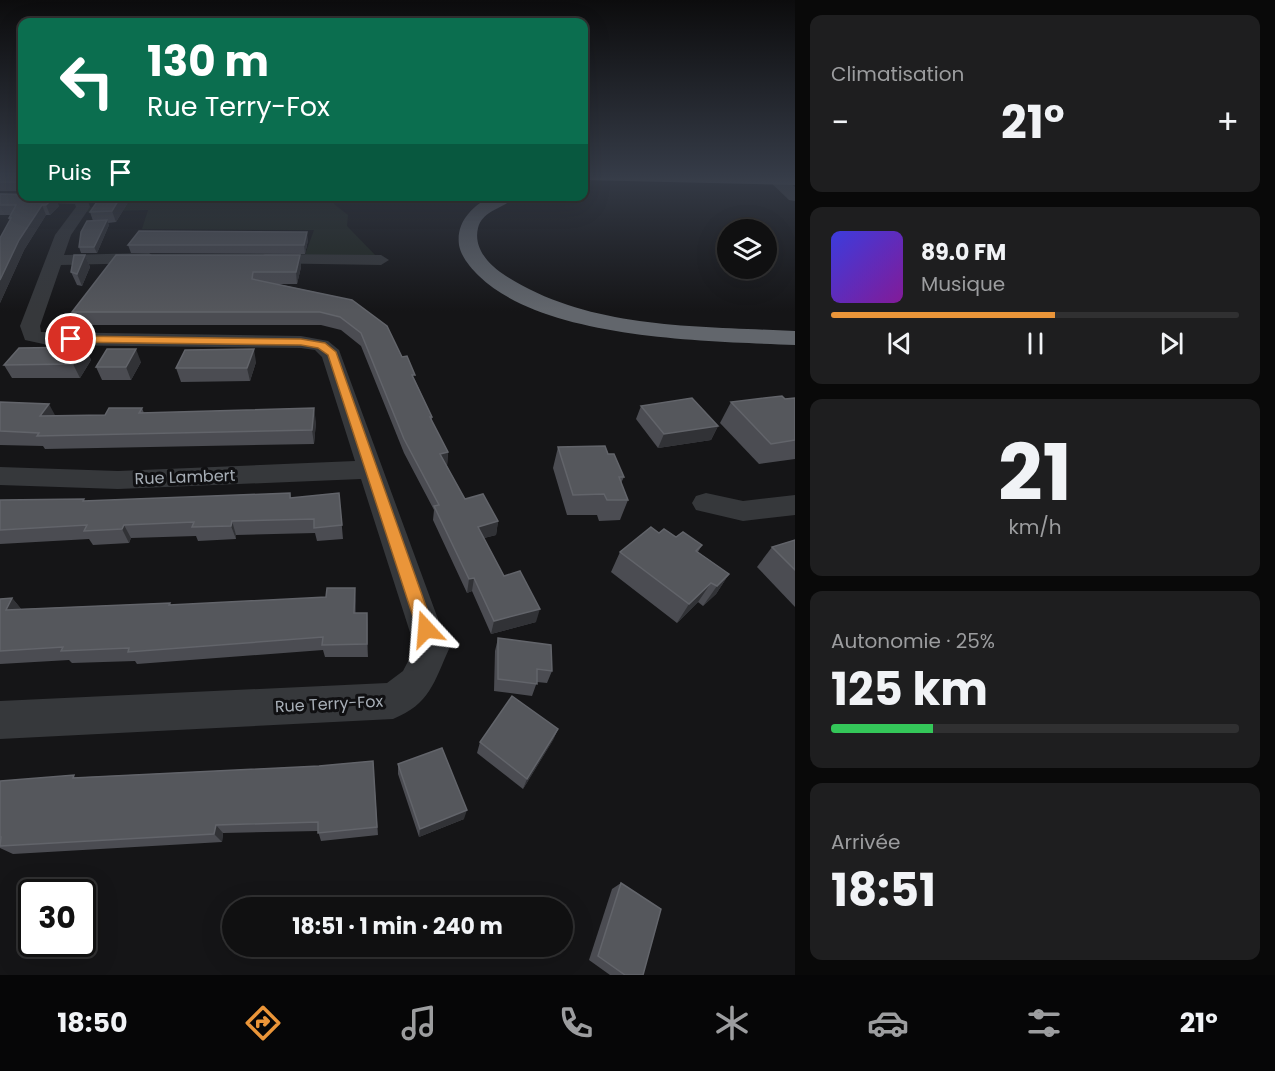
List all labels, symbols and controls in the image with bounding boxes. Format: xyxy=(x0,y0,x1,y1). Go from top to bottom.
text: 130 m xyxy=(147,32,269,91)
icon: left xyxy=(48,42,126,120)
text: Climatisation xyxy=(831,60,964,88)
text: Rue Terry-Fox xyxy=(147,88,330,125)
text: 21° xyxy=(1001,91,1065,154)
text: − xyxy=(831,99,849,146)
text: + xyxy=(1216,99,1239,146)
icon: arrive xyxy=(104,156,137,189)
text: Puis xyxy=(48,157,92,188)
map controls xyxy=(717,219,777,279)
button: layers xyxy=(717,219,777,279)
text: 89.0 FM xyxy=(921,237,1006,268)
text: Musique xyxy=(921,270,1005,298)
pin xyxy=(45,313,96,364)
icon: arrive xyxy=(54,322,87,355)
icon: previous xyxy=(883,327,916,360)
icon: pause xyxy=(1019,327,1052,360)
icon: next xyxy=(1155,327,1188,360)
text: 21 xyxy=(998,418,1072,527)
street label: Rue Lambert xyxy=(134,464,236,490)
text: km/h xyxy=(1008,513,1062,541)
position arrow xyxy=(394,597,458,661)
text: Autonomie · 25% xyxy=(831,627,995,655)
text: 125 km xyxy=(831,658,988,721)
street label: Rue Terry-Fox xyxy=(274,690,384,718)
text: Arrivée xyxy=(831,828,900,856)
text: 18:51 xyxy=(831,859,936,922)
speed limit sign: 30 xyxy=(18,879,96,957)
text: 18:51 · 1 min · 240 m xyxy=(292,911,503,942)
icon: directions xyxy=(242,1002,284,1044)
icon: music xyxy=(398,1002,440,1044)
icon: phone xyxy=(555,1002,597,1044)
icon: climate xyxy=(711,1002,753,1044)
icon: car xyxy=(867,1002,909,1044)
icon: filters xyxy=(1023,1002,1065,1044)
text: 18:50 xyxy=(57,1004,128,1041)
text: 21° xyxy=(1180,1004,1218,1041)

